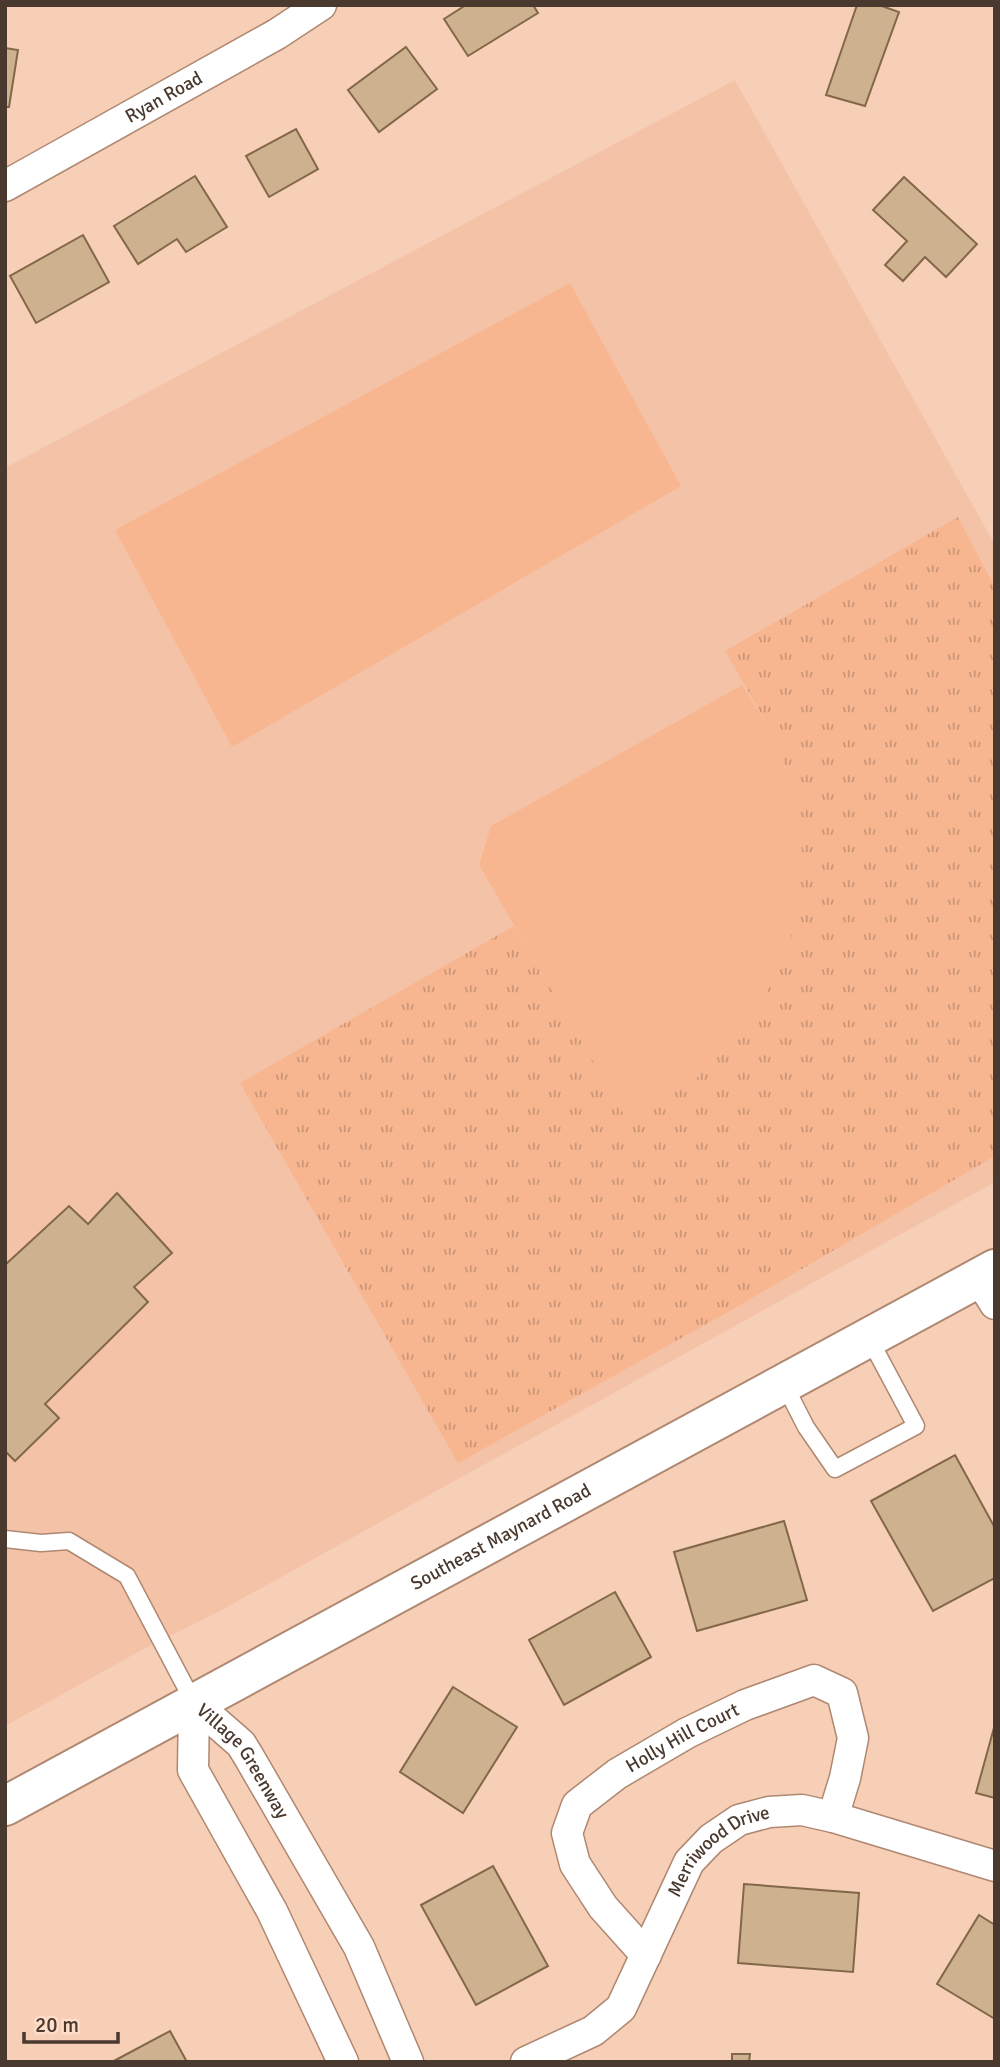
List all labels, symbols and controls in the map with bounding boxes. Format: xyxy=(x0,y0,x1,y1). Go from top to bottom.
street label: Ryan Road xyxy=(121,66,207,128)
street label: Southeast Maynard Road xyxy=(406,1478,595,1596)
street label: Village Greenway xyxy=(191,1698,294,1823)
street label: Holly Hill Court xyxy=(621,1698,743,1778)
street label: Merriwood Drive xyxy=(662,1800,772,1901)
scale bar xyxy=(24,2000,119,2044)
text: 20 m xyxy=(35,2012,79,2038)

